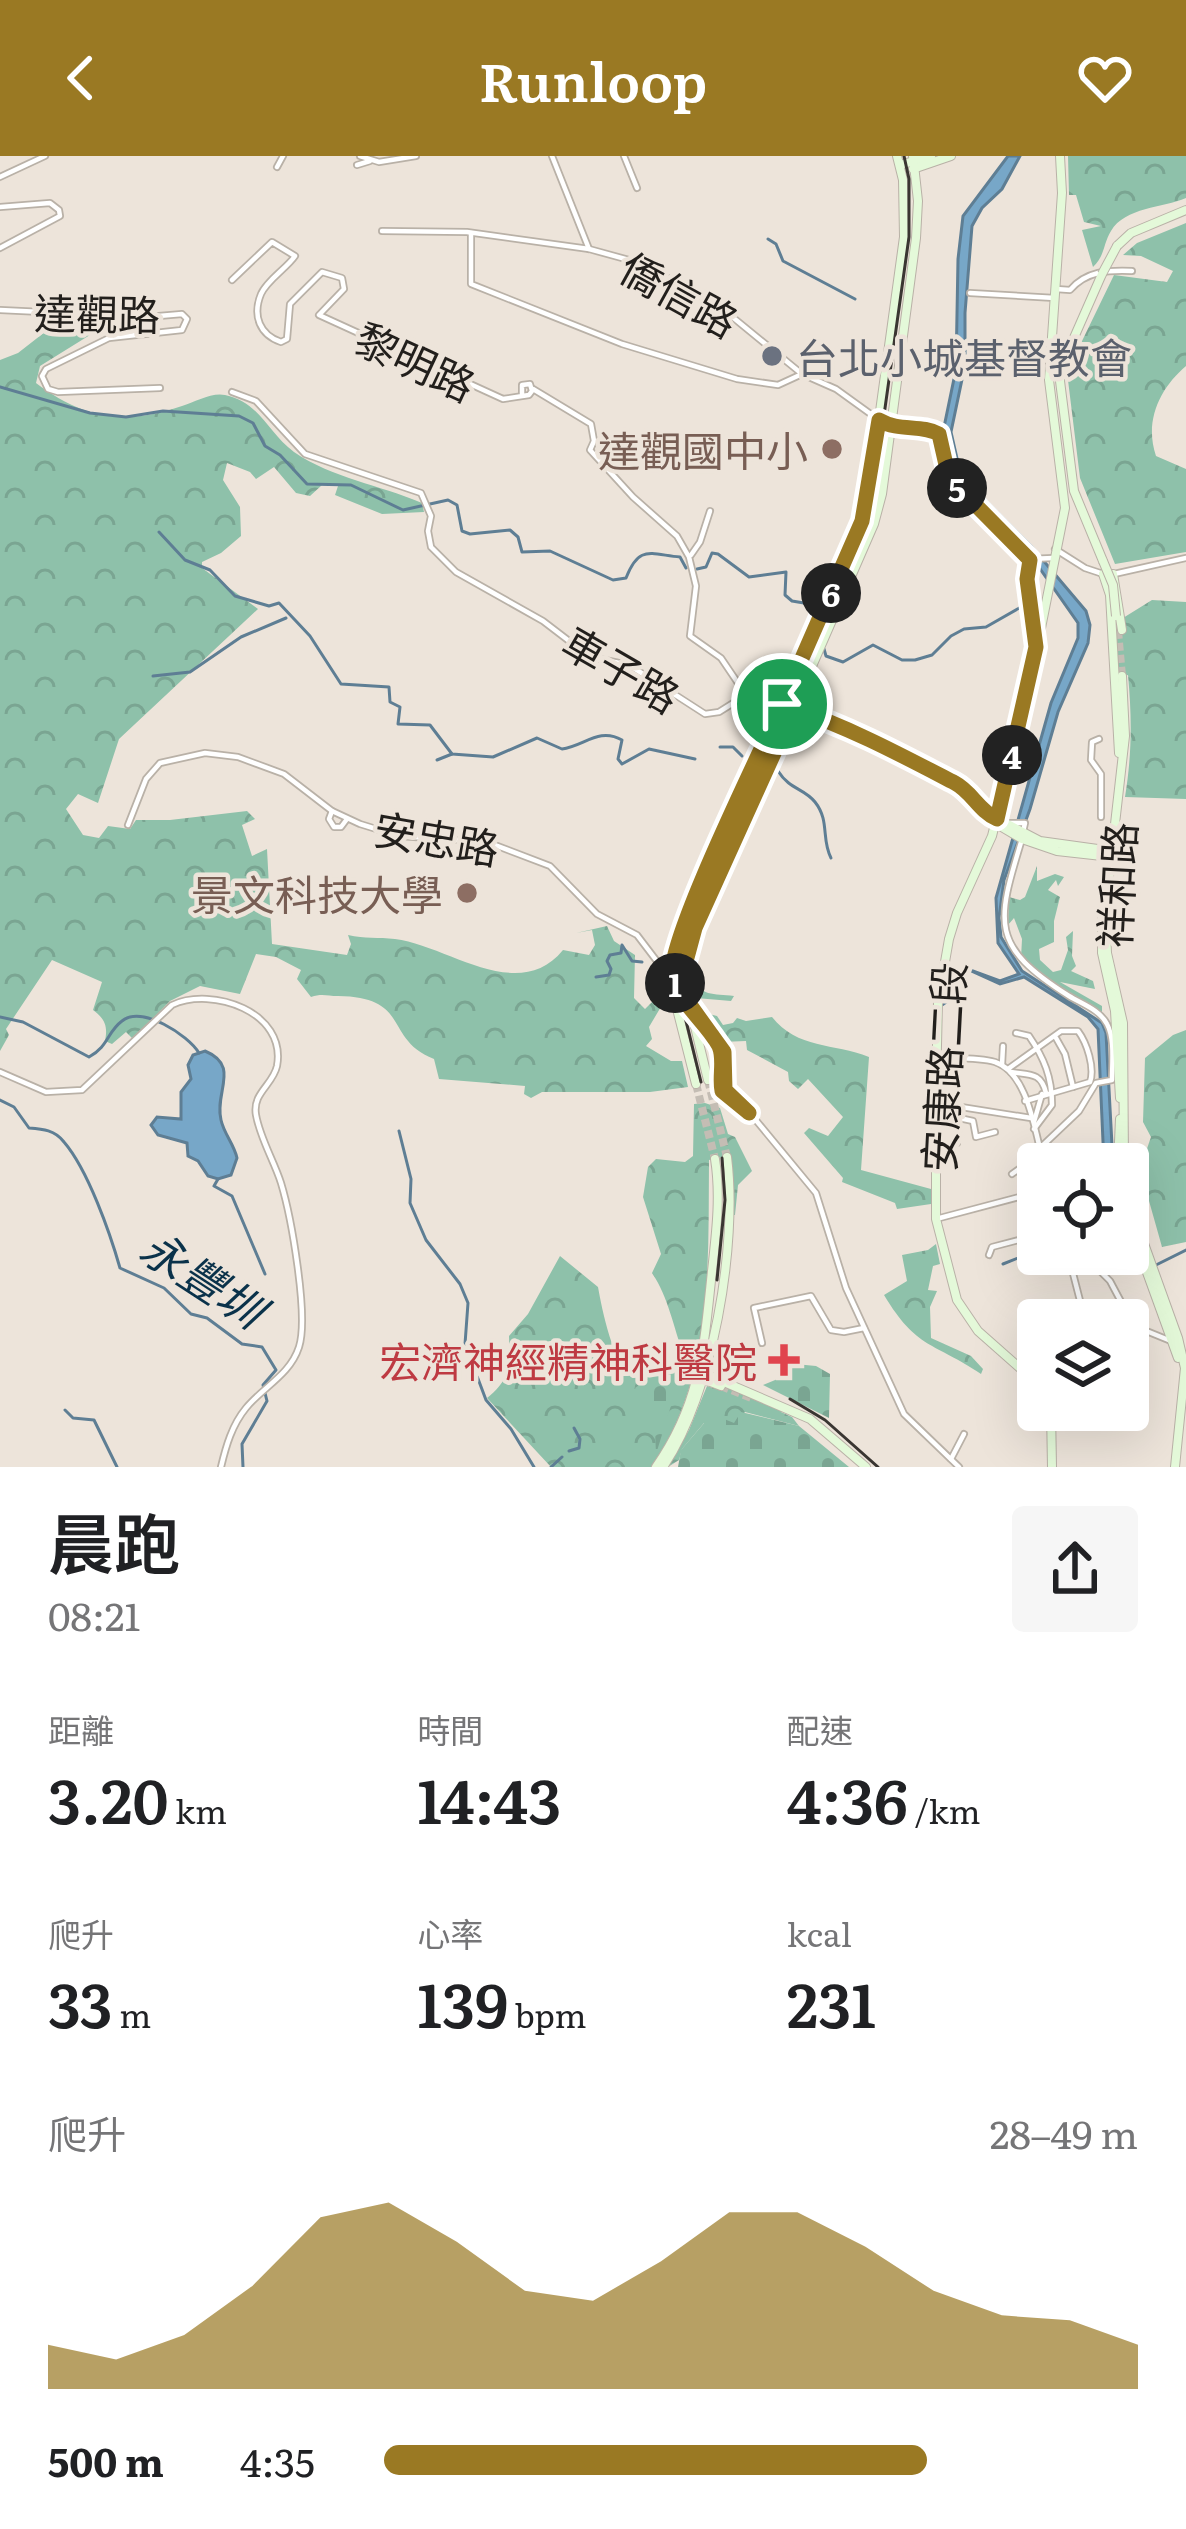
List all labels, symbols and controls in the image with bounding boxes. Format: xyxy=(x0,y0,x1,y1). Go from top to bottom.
text: Runloop xyxy=(479,38,707,119)
icon: back xyxy=(48,45,114,111)
icon: heart xyxy=(1072,45,1138,111)
street label: 僑信路 xyxy=(610,235,750,351)
street label: 達觀路 xyxy=(33,280,161,344)
street label: 黎明路 xyxy=(346,305,486,415)
place label: 台北小城基督教會 xyxy=(796,325,1132,387)
marker: 台北小城基督教會 xyxy=(759,343,785,369)
place label: 達觀國中小 xyxy=(598,418,808,480)
marker: 達觀國中小 xyxy=(819,436,845,462)
pin: 5 xyxy=(927,458,987,518)
text: 5 xyxy=(948,463,966,512)
pin: 6 xyxy=(801,563,861,623)
text: 6 xyxy=(821,568,841,617)
street label: 車子路 xyxy=(552,610,692,726)
pin xyxy=(731,653,833,755)
icon: arrive xyxy=(749,671,815,737)
pin: 4 xyxy=(982,725,1042,785)
text: 4 xyxy=(1002,730,1022,779)
street label: 安忠路 xyxy=(370,796,504,878)
street label: 祥和路 xyxy=(1081,820,1149,950)
place label: 景文科技大學 xyxy=(191,862,443,924)
marker: 景文科技大學 xyxy=(454,880,480,906)
pin: 1 xyxy=(645,953,705,1013)
text: 1 xyxy=(668,958,682,1007)
street label: 安康路二段 xyxy=(906,961,978,1173)
map controls xyxy=(1017,1143,1149,1431)
button: locate xyxy=(1017,1143,1149,1275)
water label: 永豐圳 xyxy=(129,1212,284,1345)
button: layers xyxy=(1017,1299,1149,1431)
place label: 宏濟神經精神科醫院 xyxy=(379,1329,757,1391)
marker: 宏濟神經精神科醫院 xyxy=(768,1344,800,1376)
text: 晨跑 xyxy=(48,1491,180,1589)
button: share xyxy=(1012,1506,1138,1632)
text: 08:21 xyxy=(48,1585,140,1643)
text: 距離 xyxy=(48,1704,114,1753)
text: 時間 xyxy=(417,1704,483,1753)
text: 配速 xyxy=(787,1704,853,1753)
text: 3.20 xyxy=(48,1753,168,1842)
text: 14:43 xyxy=(417,1753,561,1842)
text: 4:36 xyxy=(787,1753,908,1842)
text: km xyxy=(168,1785,227,1834)
text: /km xyxy=(908,1785,981,1834)
text: 爬升 xyxy=(48,1908,114,1957)
text: 心率 xyxy=(417,1908,483,1957)
text: kcal xyxy=(787,1908,852,1957)
text: 33 xyxy=(48,1957,113,2046)
text: 139 xyxy=(417,1957,508,2046)
text: 231 xyxy=(787,1957,876,2046)
text: m xyxy=(113,1989,151,2038)
text: bpm xyxy=(508,1989,587,2038)
text: 爬升 xyxy=(48,2103,126,2161)
text: 28–49 m xyxy=(990,2103,1138,2161)
text: 500 m xyxy=(48,2431,164,2489)
text: 4:35 xyxy=(240,2431,315,2489)

